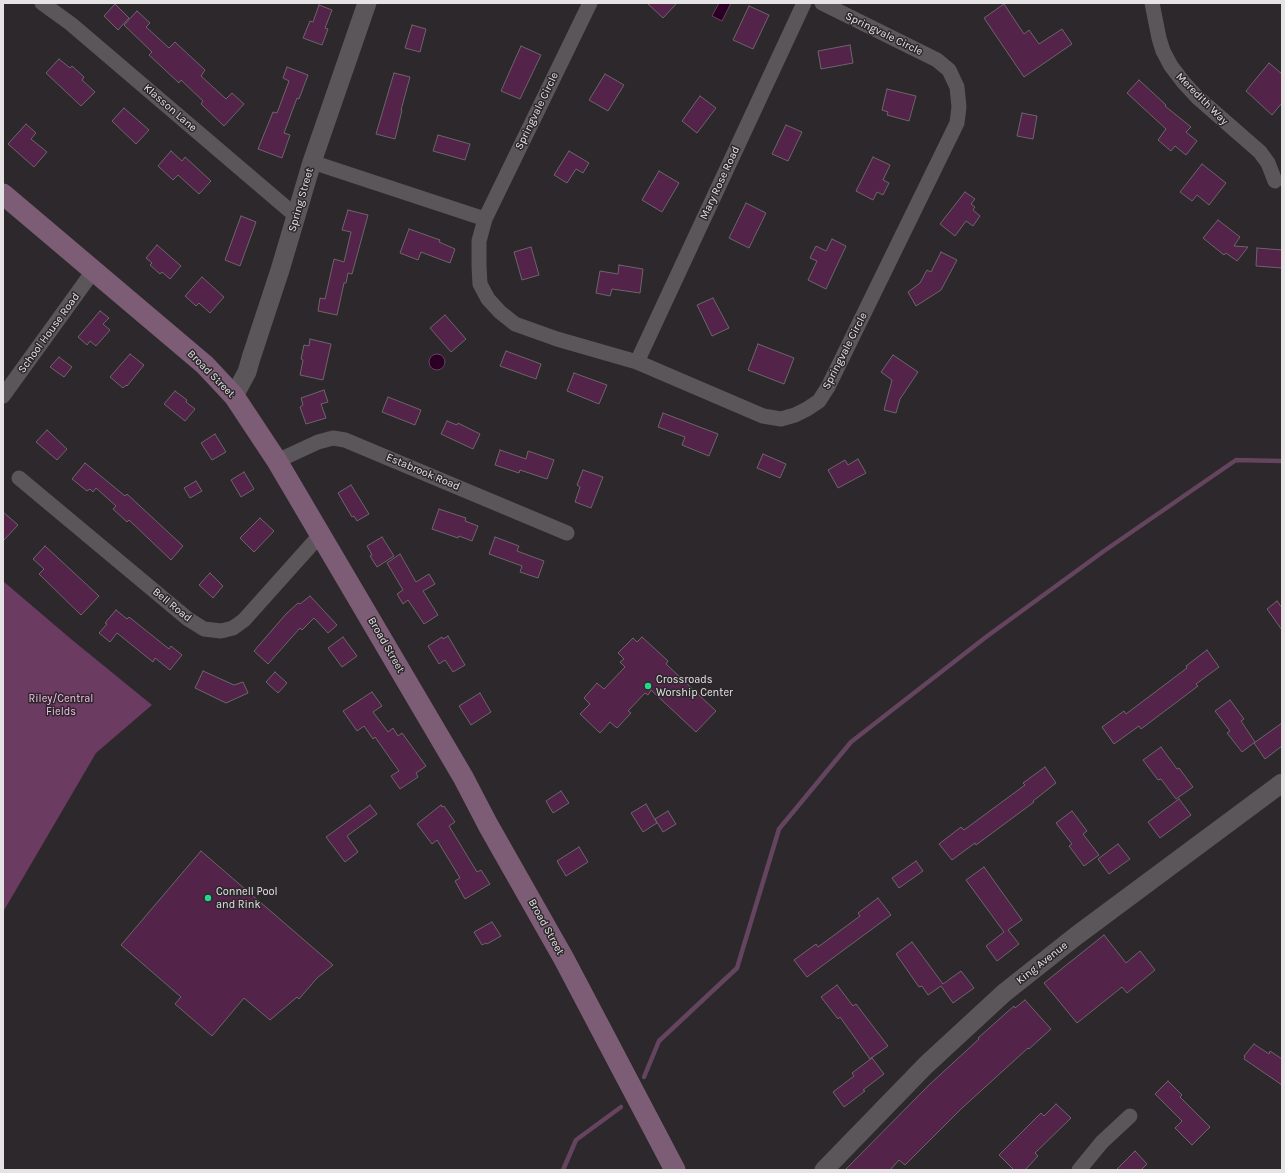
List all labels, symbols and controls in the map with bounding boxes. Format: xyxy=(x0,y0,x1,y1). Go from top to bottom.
street label: Springvale Circle xyxy=(843,10,925,58)
street label: Springvale Circle xyxy=(513,70,561,152)
street label: Meredith Way xyxy=(1173,70,1231,128)
street label: Klasson Lane xyxy=(141,81,199,135)
street label: Mary Rose Road xyxy=(697,144,743,222)
street label: Spring Street xyxy=(286,166,316,234)
street label: School House Road xyxy=(15,290,83,376)
street label: Springvale Circle xyxy=(820,310,870,392)
street label: Broad Street xyxy=(184,347,238,401)
street label: Estabrook Road xyxy=(384,451,462,493)
street label: Bell Road xyxy=(150,585,194,625)
street label: Broad Street xyxy=(365,615,407,675)
place label: Crossroads Worship Center xyxy=(656,673,733,699)
marker: Crossroads Worship Center xyxy=(643,681,653,691)
park label: Riley/Central Fields xyxy=(29,692,93,718)
place label: Connell Pool and Rink xyxy=(216,885,278,911)
marker: Connell Pool and Rink xyxy=(203,893,213,903)
street label: Broad Street xyxy=(525,897,567,957)
street label: King Avenue xyxy=(1014,939,1070,987)

